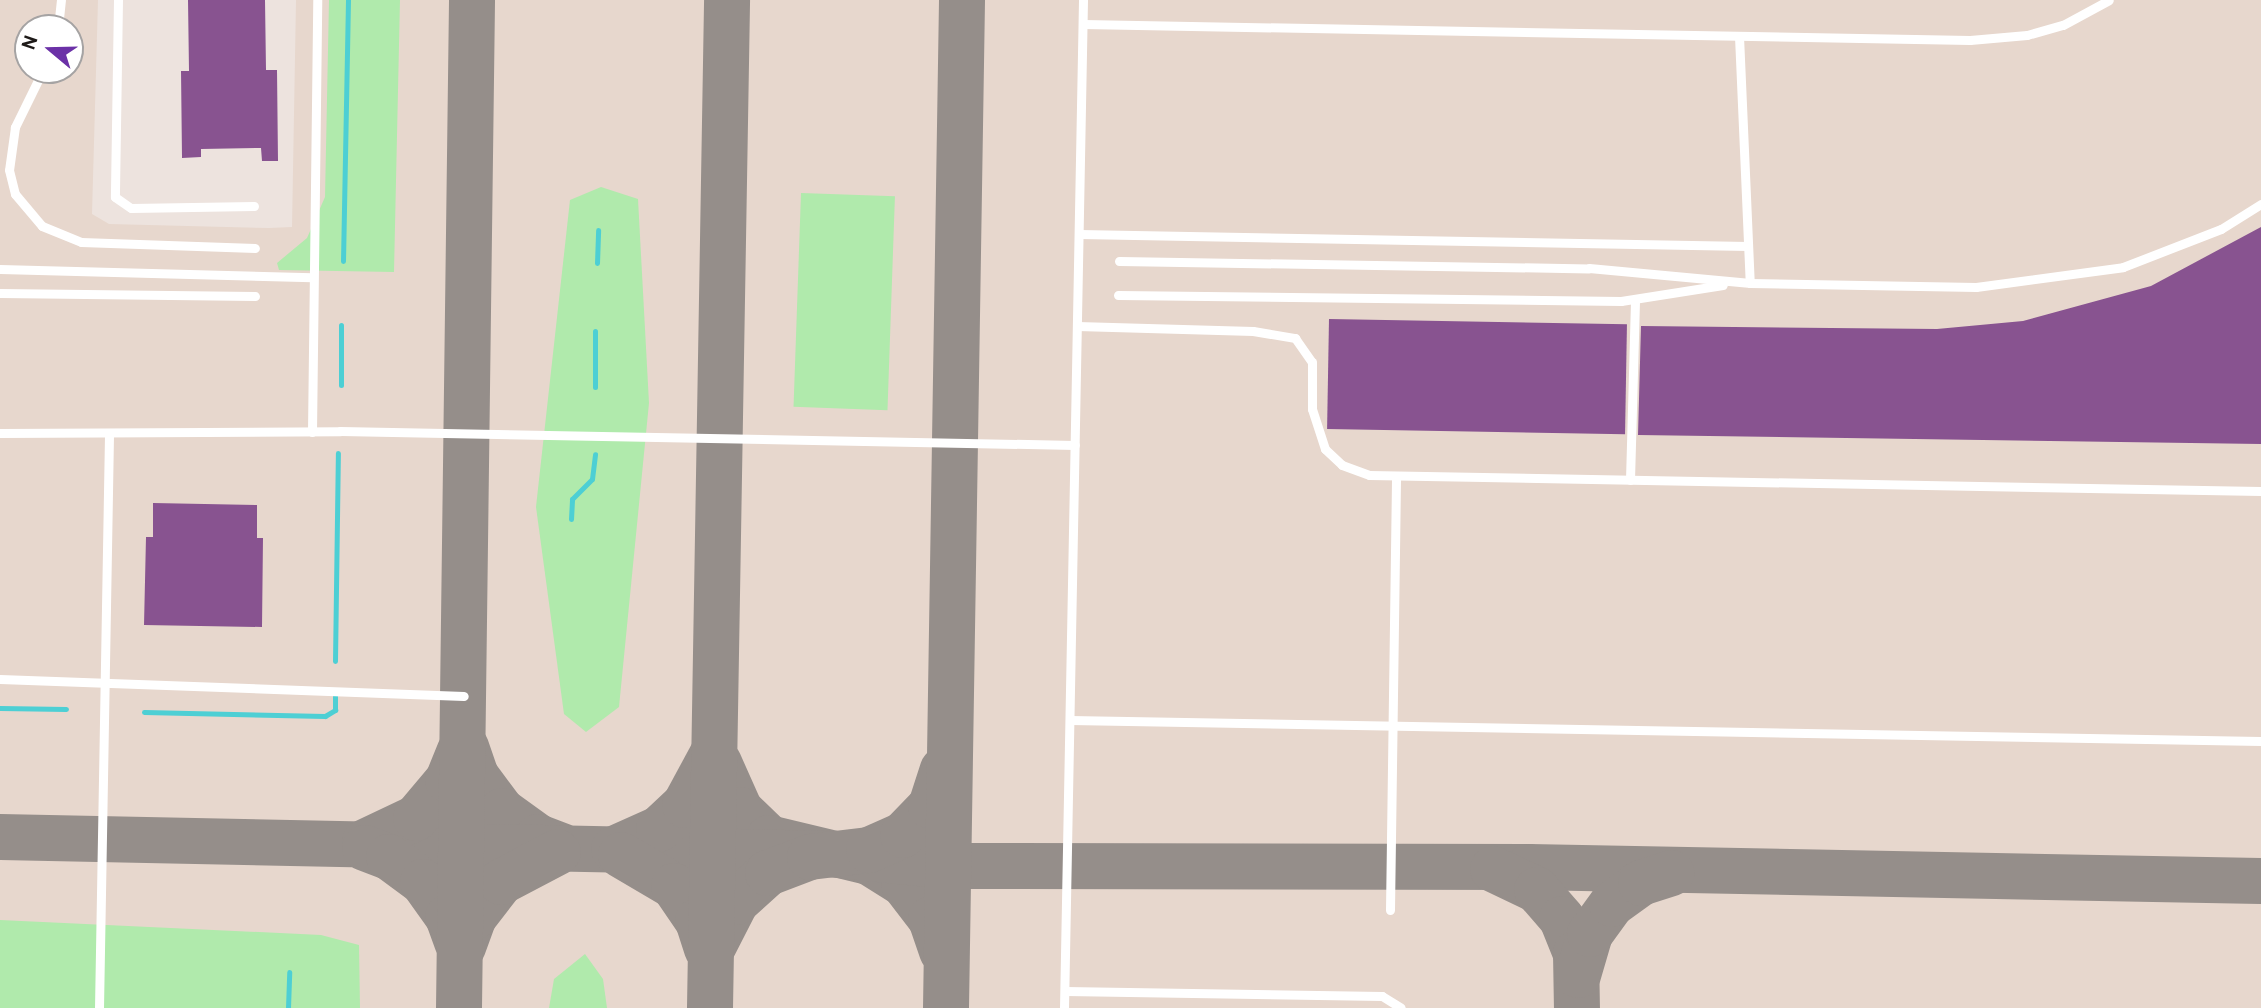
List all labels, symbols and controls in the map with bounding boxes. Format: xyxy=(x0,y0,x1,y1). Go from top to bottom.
north arrow xyxy=(14,14,84,84)
text: N xyxy=(17,32,45,53)

